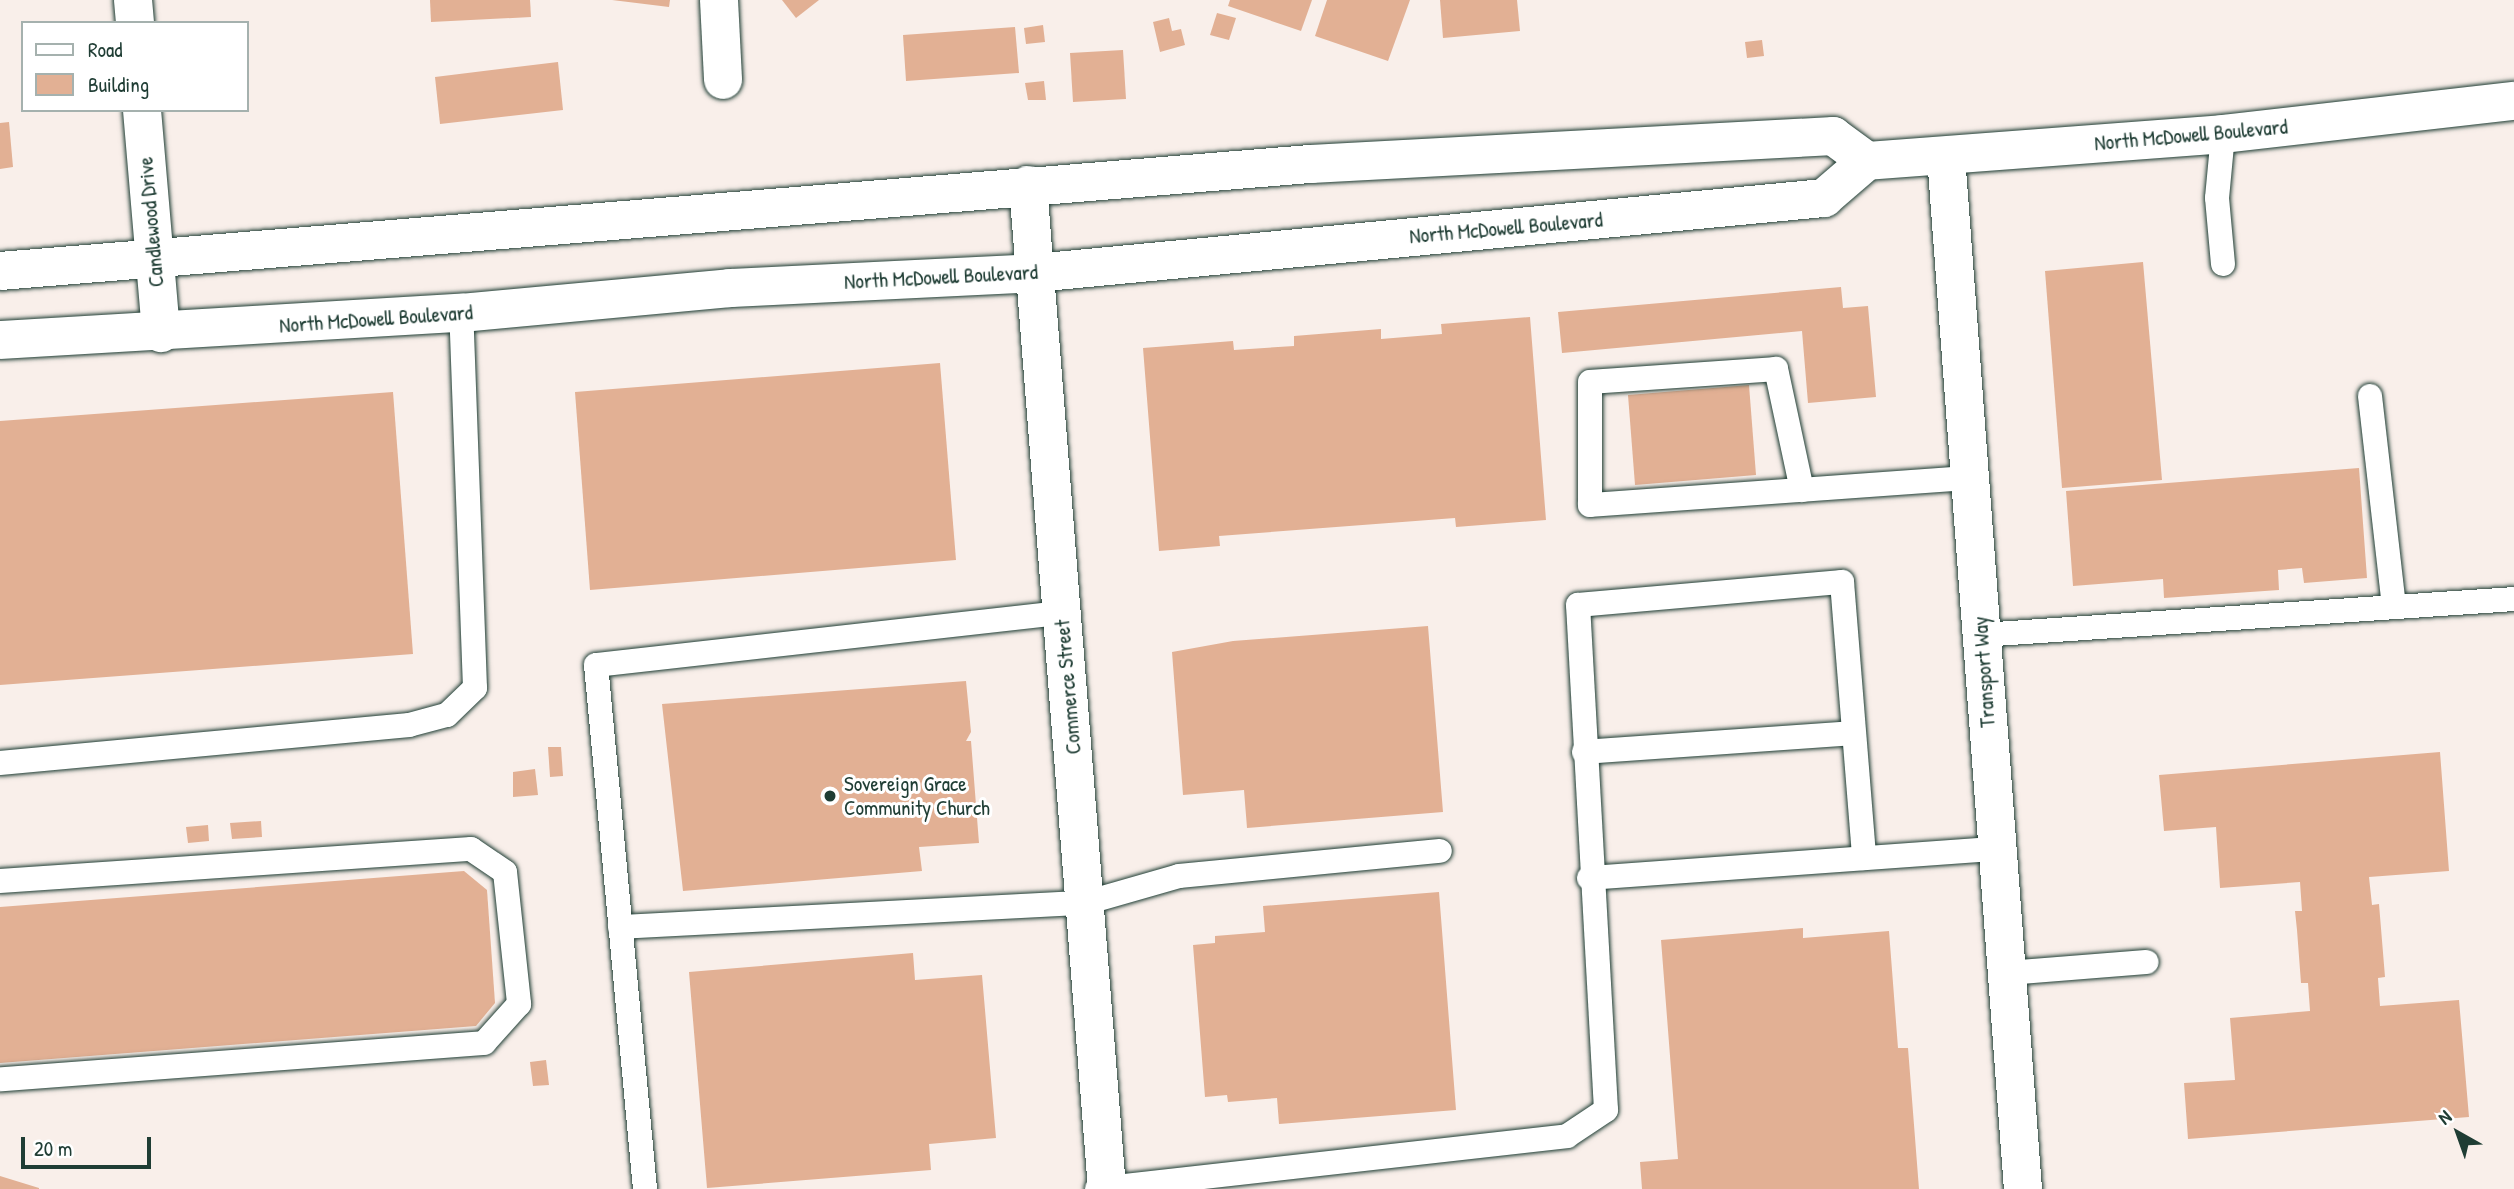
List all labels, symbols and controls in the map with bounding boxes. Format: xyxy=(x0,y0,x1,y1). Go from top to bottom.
legend xyxy=(21,21,248,112)
text: Road xyxy=(88,35,122,64)
text: Building xyxy=(88,70,149,99)
street label: North McDowell Boulevard xyxy=(2093,114,2289,156)
street label: Candlewood Drive xyxy=(133,156,169,288)
street label: North McDowell Boulevard xyxy=(1408,207,1604,249)
street label: North McDowell Boulevard xyxy=(843,259,1039,295)
street label: North McDowell Boulevard xyxy=(278,300,474,338)
street label: Transport Way xyxy=(1968,616,2000,728)
street label: Commerce Street xyxy=(1050,619,1086,755)
place label: Sovereign Grace Community Church xyxy=(844,771,990,821)
marker: Sovereign Grace Community Church xyxy=(822,788,838,804)
north arrow xyxy=(2423,1098,2493,1168)
text: N xyxy=(2432,1104,2457,1130)
scale bar xyxy=(24,1122,154,1166)
text: 20 m xyxy=(34,1134,72,1163)

